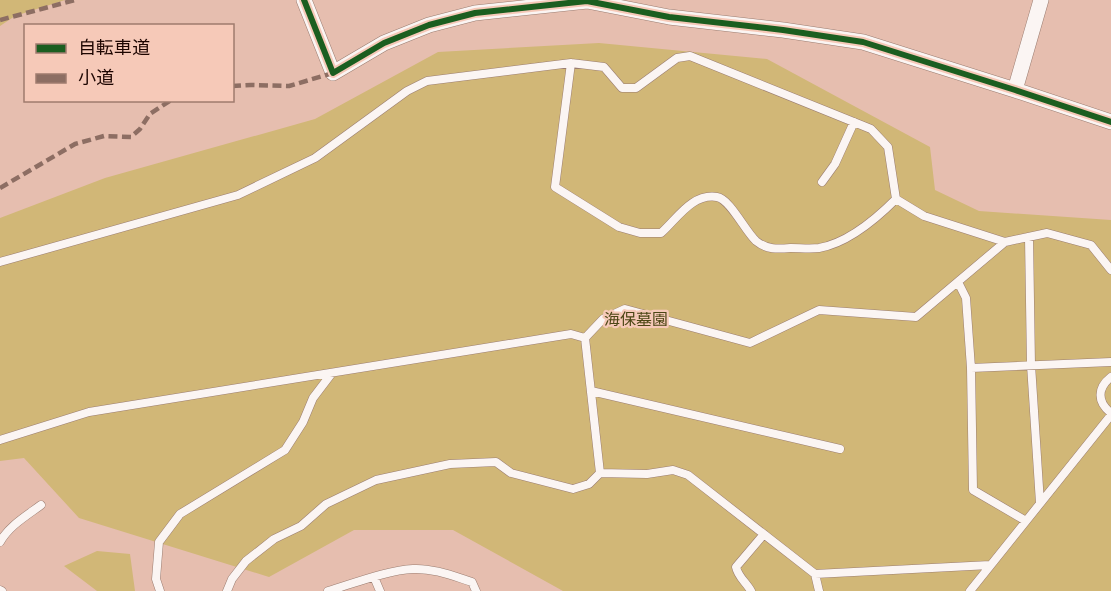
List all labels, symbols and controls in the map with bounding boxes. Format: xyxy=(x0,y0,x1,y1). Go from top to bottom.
legend xyxy=(24,24,234,102)
text: 自転車道 xyxy=(78,35,150,60)
text: 小道 xyxy=(78,65,114,90)
park label: 海保墓園 xyxy=(604,308,668,331)

